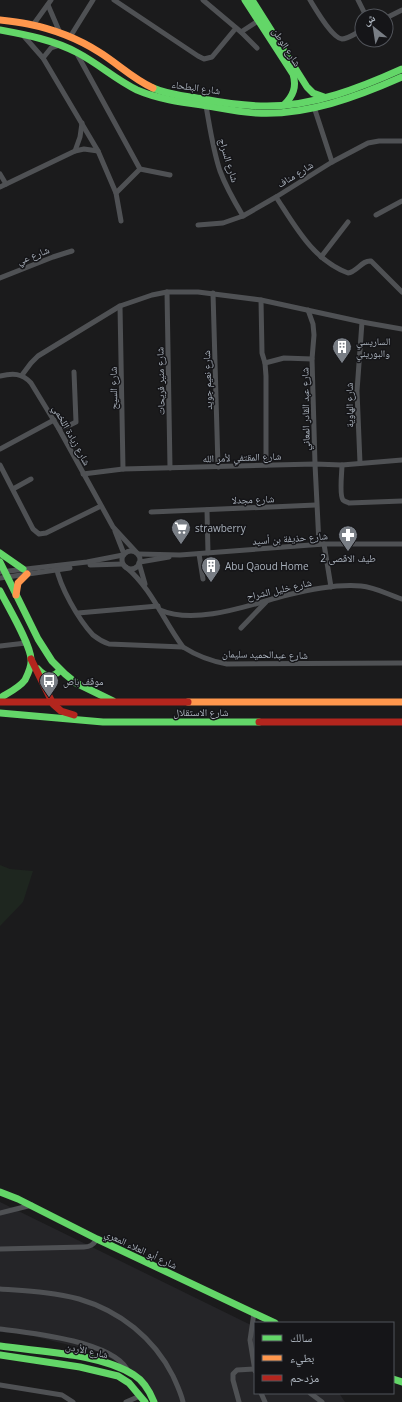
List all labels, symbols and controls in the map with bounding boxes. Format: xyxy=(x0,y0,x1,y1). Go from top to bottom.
north arrow xyxy=(354,8,394,48)
text: ش xyxy=(360,9,378,29)
street label: شارع الوطن xyxy=(269,25,305,69)
street label: شارع البطحاء xyxy=(171,77,222,97)
street label: شارع السراج xyxy=(216,136,242,184)
street label: شارع مناف xyxy=(274,157,316,191)
street label: شارع عي xyxy=(15,242,52,269)
place label: الساريسي والبوريني xyxy=(356,334,390,362)
building icon: الساريسي والبوريني xyxy=(331,336,353,364)
street label: شارع منير فريحات xyxy=(152,347,168,415)
street label: شارع نعيم جويد xyxy=(199,350,216,410)
street label: شارع السيح xyxy=(106,366,120,410)
street label: شارع عبد القادر المعاني xyxy=(297,367,314,451)
street label: شارع الهاوية xyxy=(342,382,356,428)
street label: شارع زيادة اللخمي xyxy=(48,402,95,469)
street label: شارع المقتفي لأمر الله xyxy=(202,449,282,467)
street label: شارع مجدلا xyxy=(231,491,275,507)
supermarket icon: strawberry xyxy=(170,517,192,545)
place label: strawberry xyxy=(195,521,247,535)
pharmacy icon: طيف الاقصى 2 xyxy=(337,524,359,552)
street label: شارع حذيفة بن أسيد xyxy=(252,528,329,548)
place label: طيف الاقصى 2 xyxy=(320,551,376,565)
building icon: Abu Qaoud Home xyxy=(200,555,222,583)
place label: Abu Qaoud Home xyxy=(225,559,309,573)
street label: شارع خليل الشراح xyxy=(245,575,313,603)
street label: شارع عبدالحميد سليمان xyxy=(222,646,308,662)
bus stop icon: موقف باص xyxy=(38,670,60,698)
place label: موقف باص xyxy=(63,674,104,688)
street label: شارع الاستقلال xyxy=(173,705,229,719)
street label: شارع أبو العلاء المعري xyxy=(102,1226,180,1274)
legend xyxy=(254,1322,394,1394)
text: سالك xyxy=(290,1329,312,1346)
street label: شارع الأردن xyxy=(64,1339,110,1361)
text: بطيء xyxy=(290,1349,314,1368)
text: مزدحم xyxy=(290,1369,319,1386)

